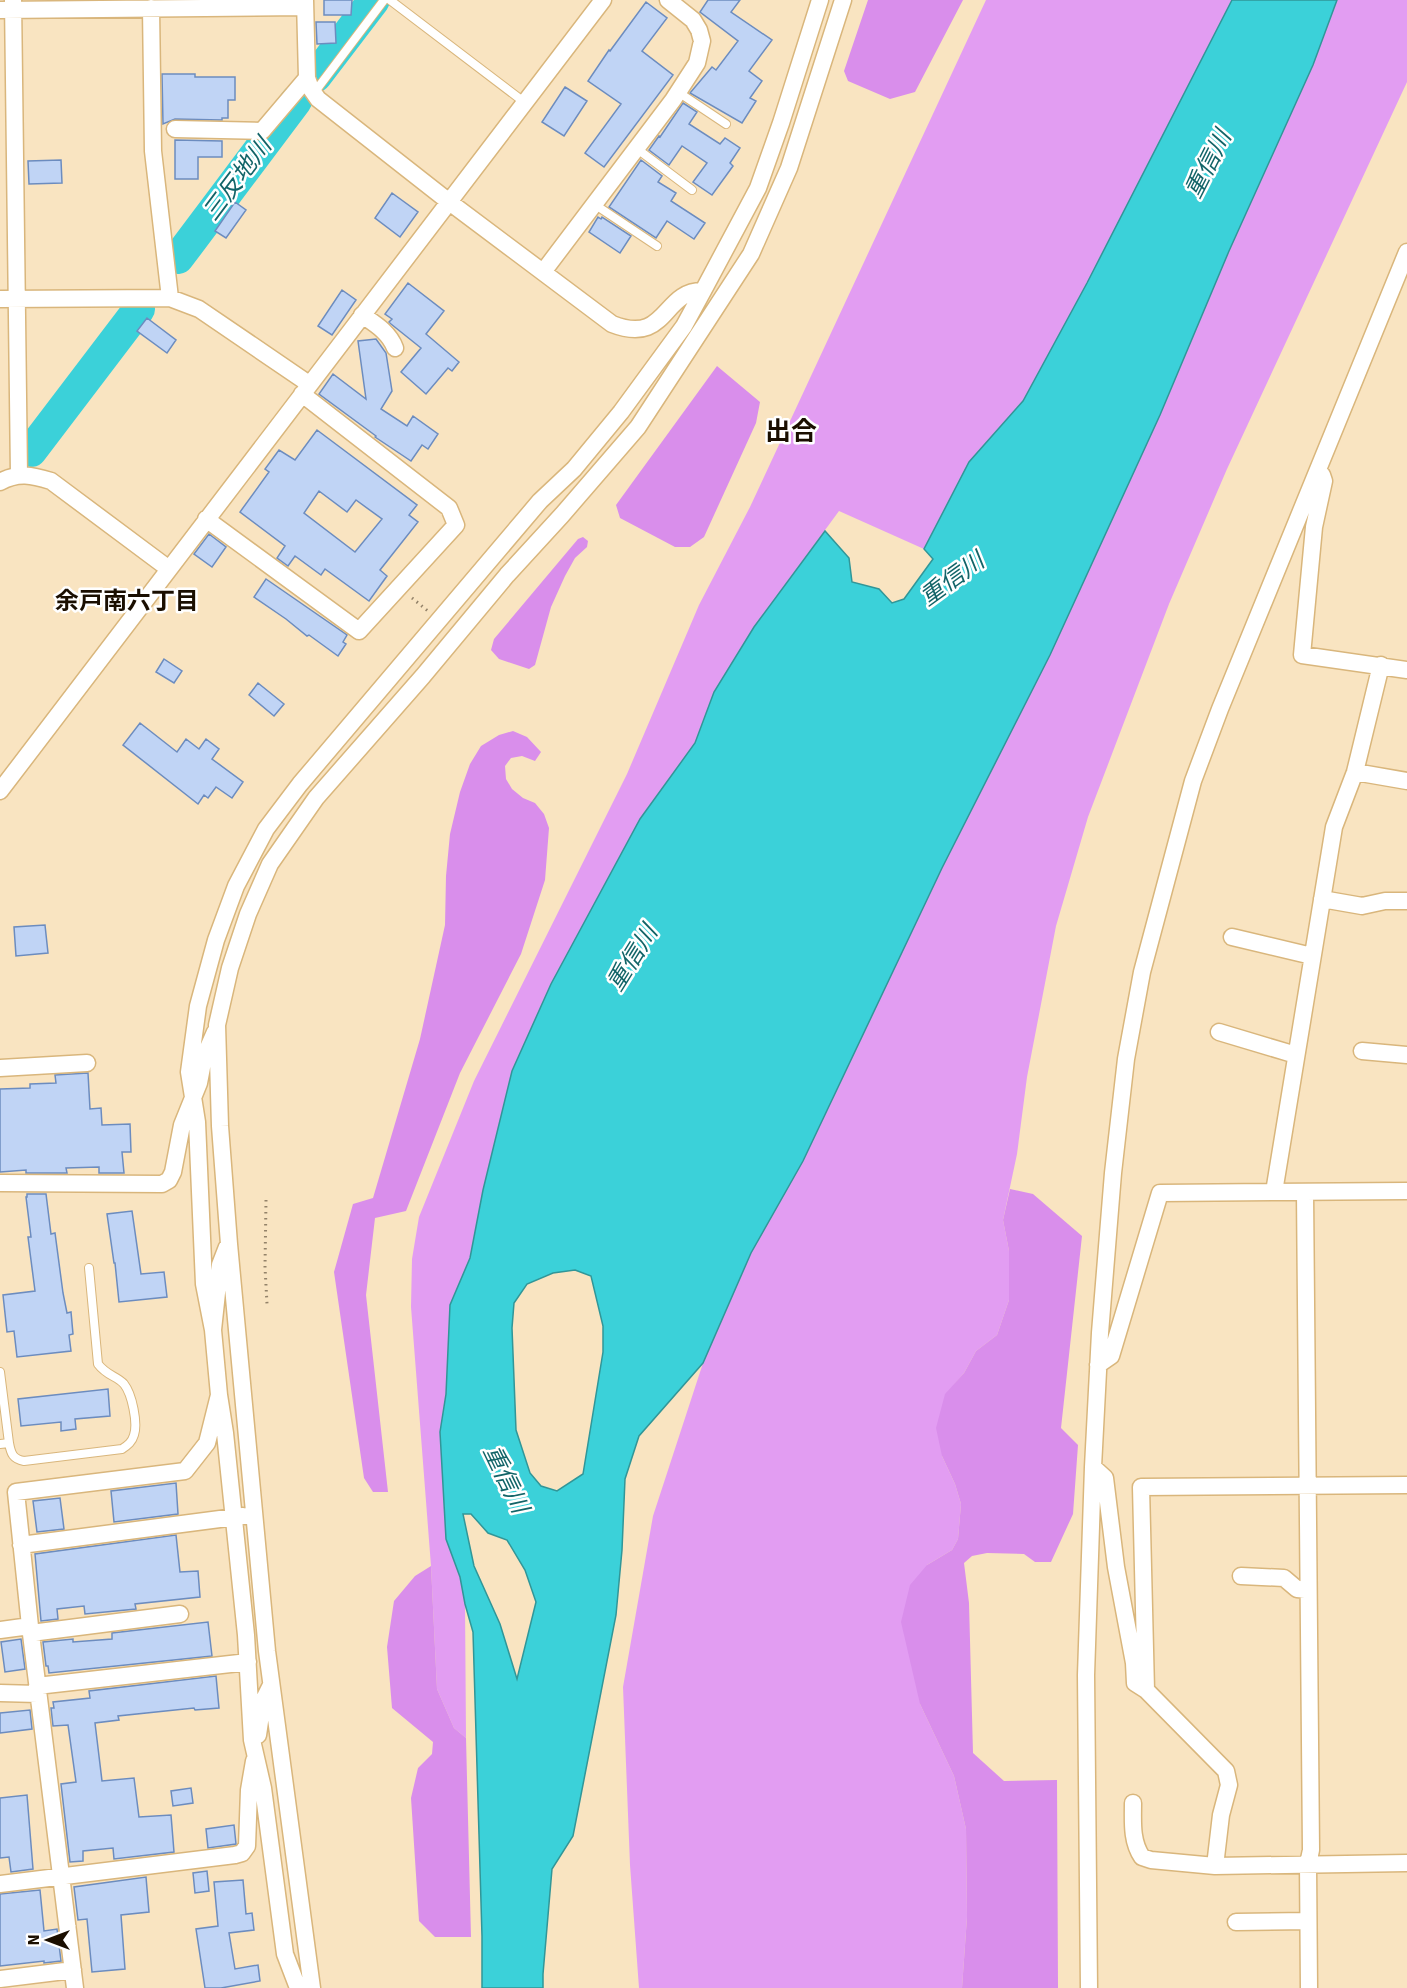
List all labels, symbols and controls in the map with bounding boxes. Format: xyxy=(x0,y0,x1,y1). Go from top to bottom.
water label: 重信川 xyxy=(1178,122,1239,203)
water label: 三反地川 xyxy=(196,129,280,226)
district label: 出合 xyxy=(765,416,817,448)
water label: 重信川 xyxy=(914,544,992,612)
district label: 余戸南六丁目 xyxy=(55,586,199,616)
water label: 重信川 xyxy=(600,917,665,996)
water label: 重信川 xyxy=(477,1440,537,1521)
north arrow xyxy=(18,1910,78,1970)
text: N xyxy=(24,1934,44,1946)

